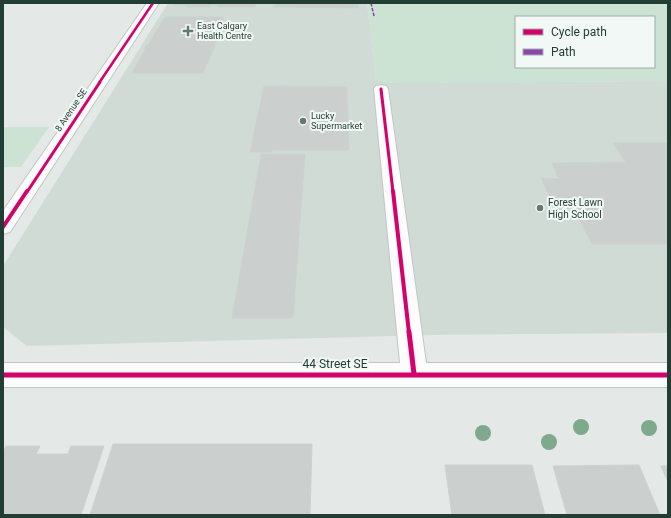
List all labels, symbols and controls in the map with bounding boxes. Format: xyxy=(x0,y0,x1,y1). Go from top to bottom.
legend xyxy=(515,16,655,68)
place label: East Calgary Health Centre xyxy=(197,21,252,41)
marker: East Calgary Health Centre xyxy=(182,25,194,37)
text: Cycle path xyxy=(551,25,607,39)
text: Path xyxy=(551,45,576,59)
street label: 8 Avenue SE xyxy=(53,87,89,133)
place label: Lucky Supermarket xyxy=(311,111,362,131)
marker: Lucky Supermarket xyxy=(298,116,308,126)
place label: Forest Lawn High School xyxy=(548,197,603,220)
marker: Forest Lawn High School xyxy=(535,203,545,213)
street label: 44 Street SE xyxy=(302,357,368,371)

